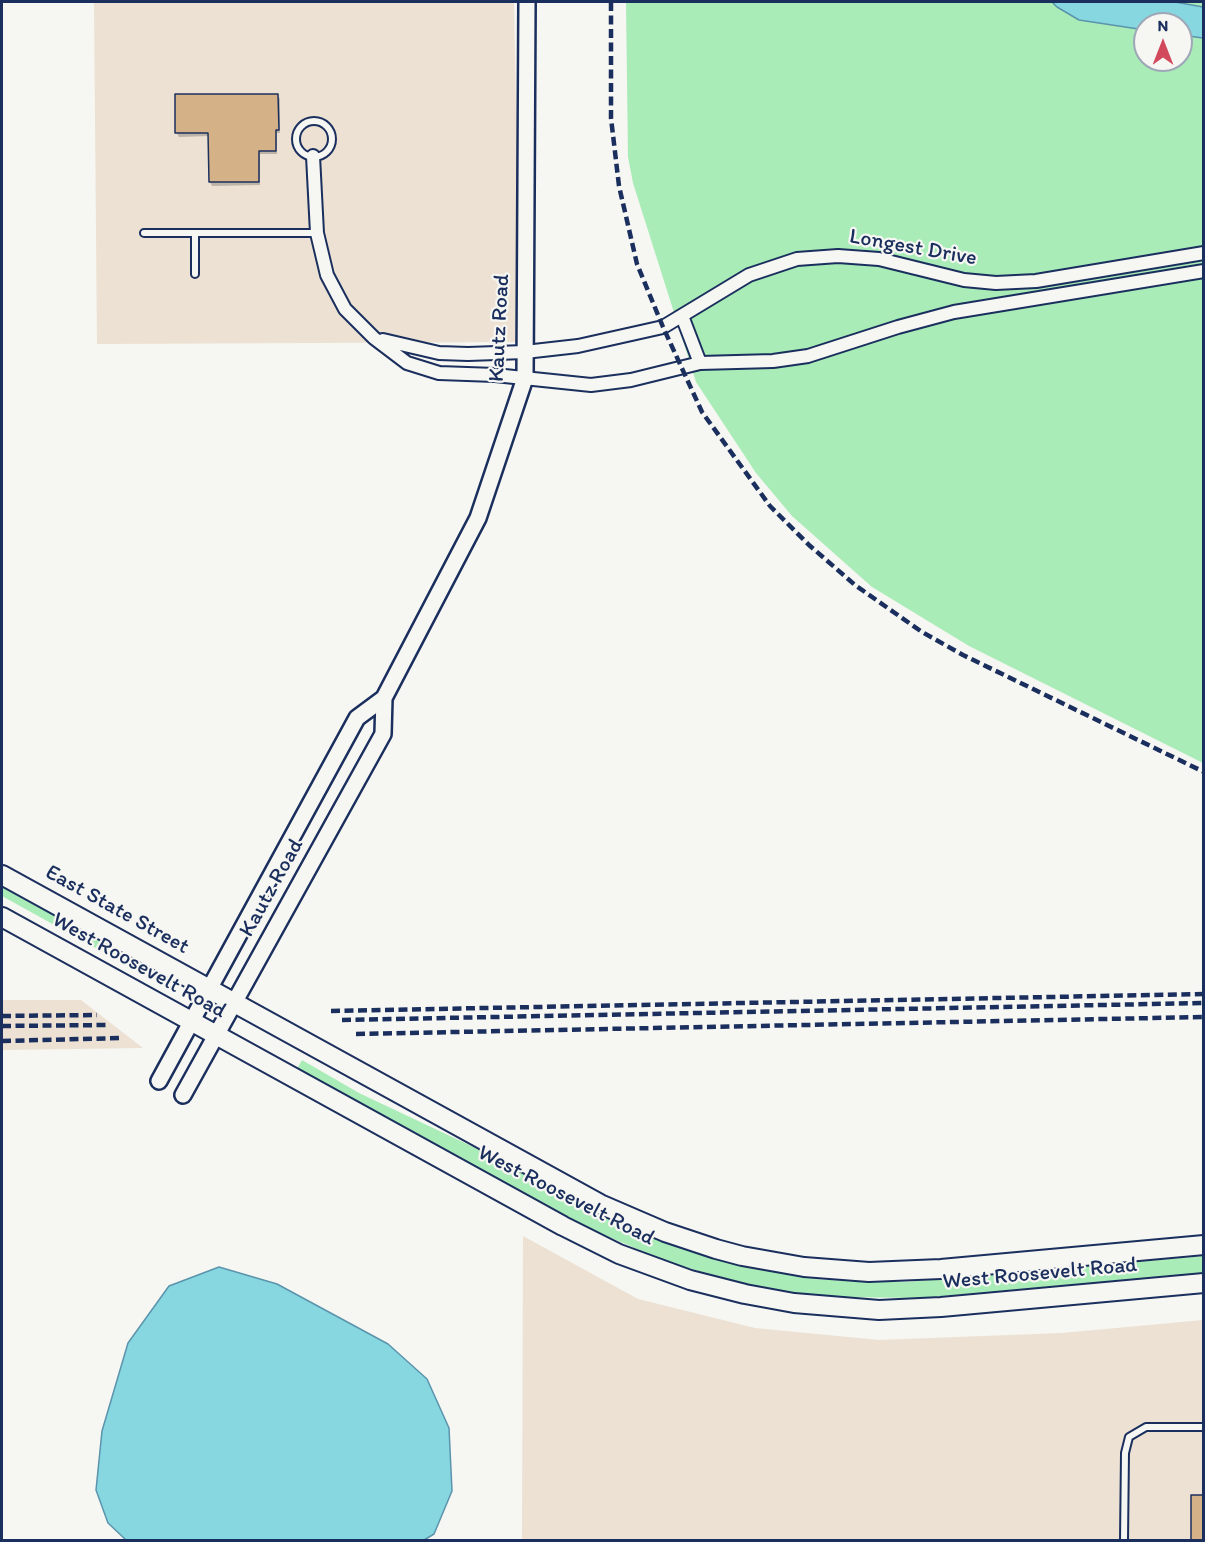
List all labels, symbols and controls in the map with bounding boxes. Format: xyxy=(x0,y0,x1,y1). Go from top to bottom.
north arrow xyxy=(1133,12,1193,72)
text: N xyxy=(1158,16,1168,35)
street label: Longest Drive xyxy=(847,224,979,272)
street label: Kautz Road xyxy=(484,273,516,383)
street label: Kautz Road xyxy=(234,834,310,942)
street label: East State Street xyxy=(40,860,194,960)
street label: West Roosevelt Road xyxy=(47,907,231,1025)
street label: West Roosevelt Road xyxy=(473,1140,659,1252)
street label: West Roosevelt Road xyxy=(942,1252,1138,1296)

